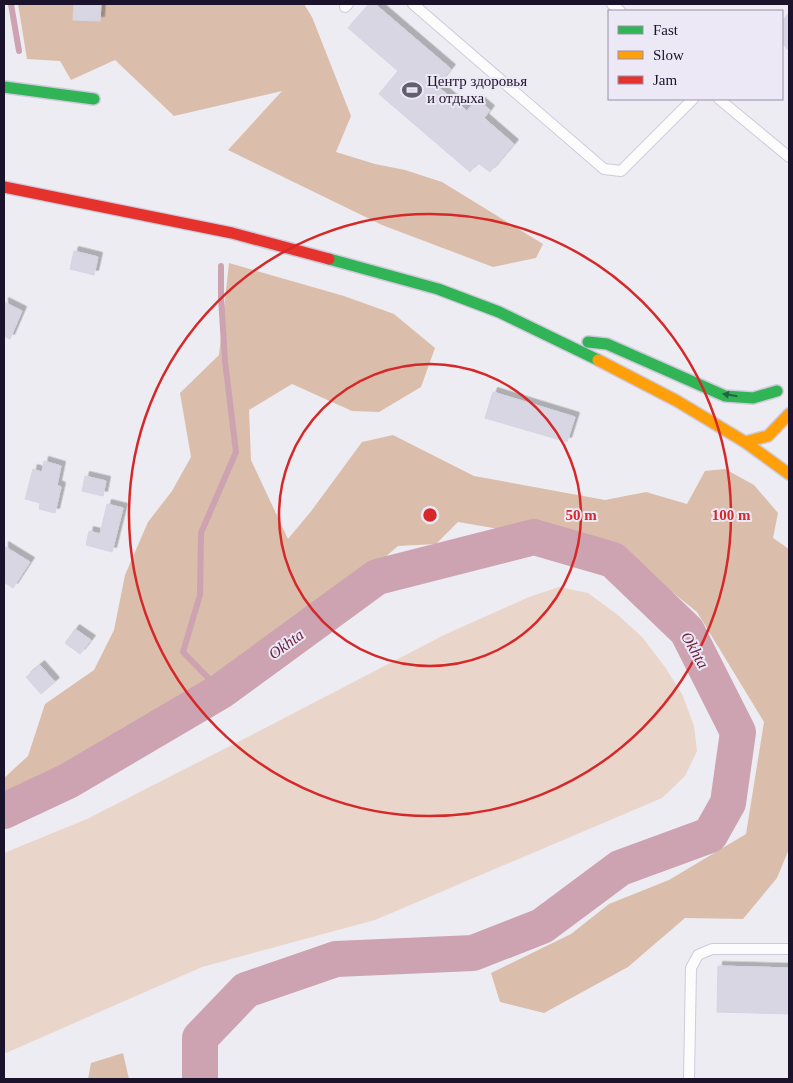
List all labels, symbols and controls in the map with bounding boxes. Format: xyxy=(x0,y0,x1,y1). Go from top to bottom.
legend xyxy=(608,10,783,100)
text: Fast xyxy=(653,22,679,38)
text: Slow xyxy=(653,47,684,63)
text: Jam xyxy=(653,72,677,88)
place label: Центр здоровья и отдыха xyxy=(427,73,527,106)
sports icon: Центр здоровья и отдыха xyxy=(401,79,423,101)
one-way arrow xyxy=(721,391,737,399)
centre of rings xyxy=(421,506,439,524)
text: 50 m xyxy=(565,507,597,523)
text: 100 m xyxy=(712,507,751,523)
water label: Okhta xyxy=(265,626,307,662)
water label: Okhta xyxy=(678,629,712,671)

